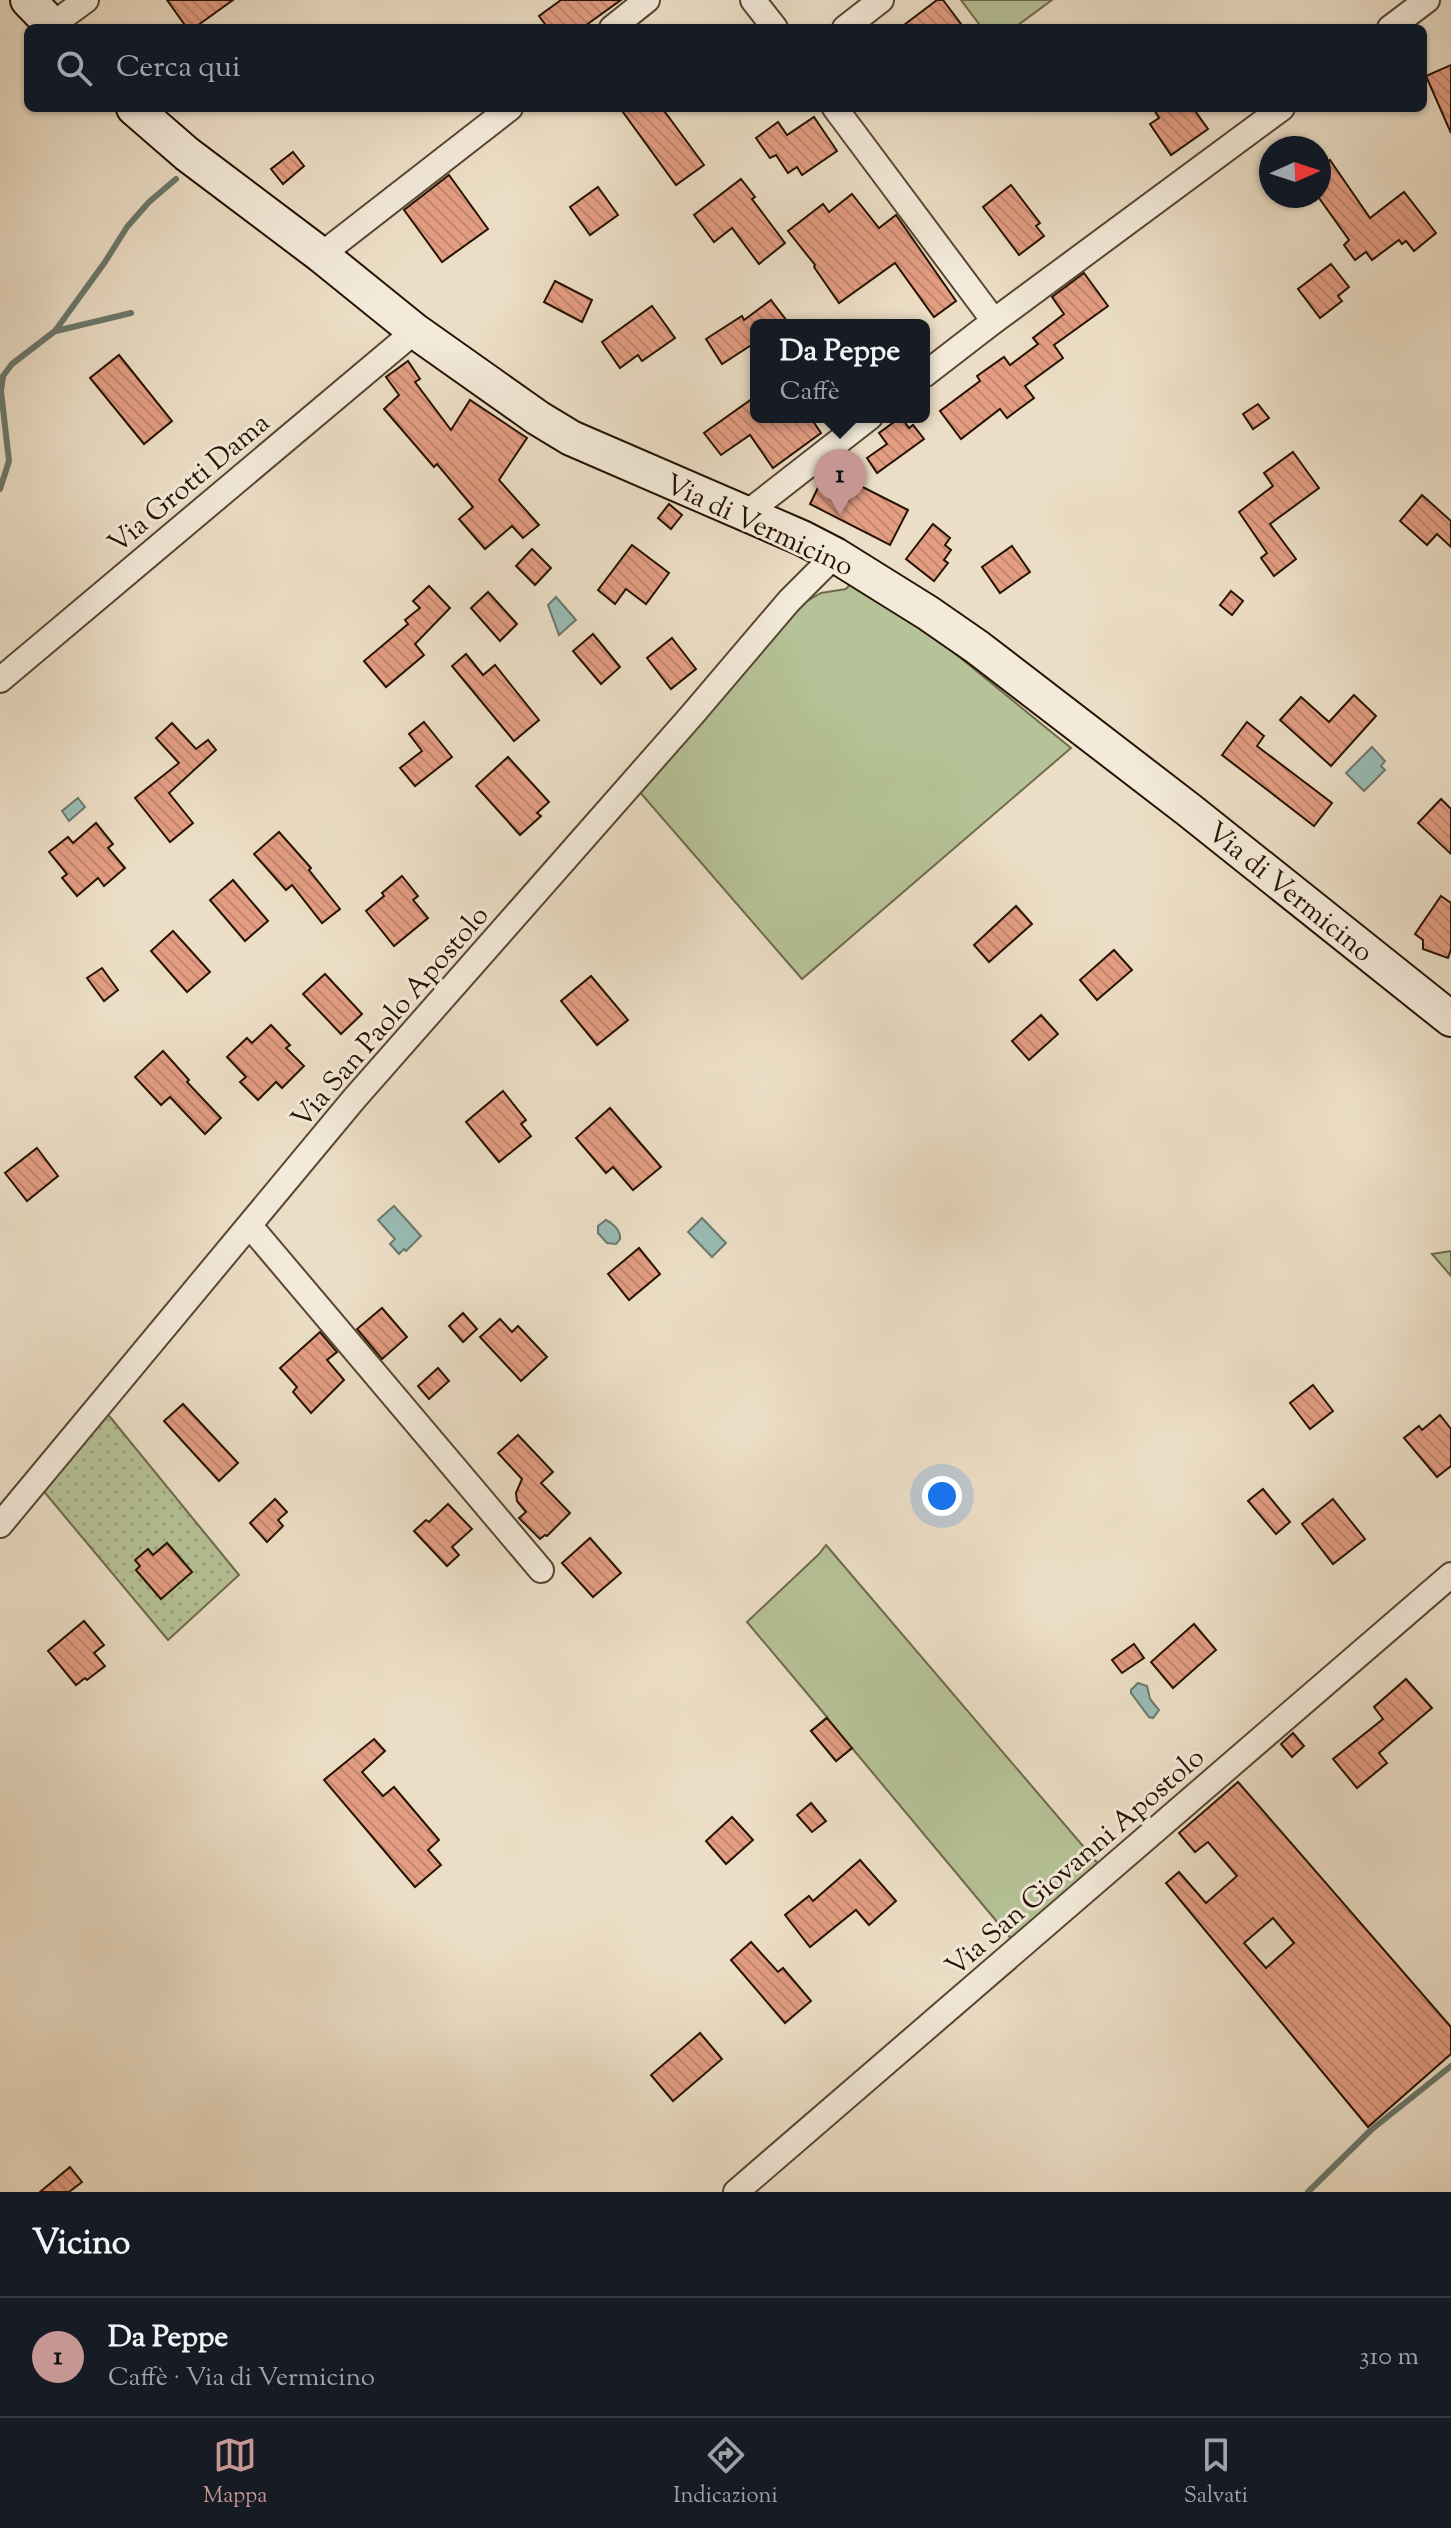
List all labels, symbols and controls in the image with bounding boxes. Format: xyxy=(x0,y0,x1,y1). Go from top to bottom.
search box xyxy=(24,24,1427,112)
icon: search xyxy=(52,46,96,90)
text: Cerca qui xyxy=(116,47,241,90)
north arrow xyxy=(1259,136,1331,208)
popup xyxy=(750,319,930,423)
text: Da Peppe xyxy=(780,331,900,374)
text: Caffè xyxy=(780,374,840,411)
street label: Via Grotti Dama xyxy=(100,404,280,564)
pin: 1 xyxy=(814,449,866,515)
street label: Via di Vermicino xyxy=(658,465,860,588)
street label: Via di Vermicino xyxy=(1197,814,1381,973)
street label: Via San Paolo Apostolo xyxy=(283,898,499,1138)
your location xyxy=(922,1476,962,1516)
street label: Via San Giovanni Apostolo xyxy=(938,1739,1214,1987)
text: Vicino xyxy=(32,2220,130,2269)
text: Da Peppe xyxy=(108,2317,228,2360)
text: 1 xyxy=(54,2339,62,2376)
text: 310 m xyxy=(1359,2339,1419,2376)
text: Caffè · Via di Vermicino xyxy=(108,2360,375,2397)
tab: Mappa xyxy=(203,2433,267,2513)
tab: Indicazioni xyxy=(673,2433,778,2513)
tab: Salvati xyxy=(1184,2433,1248,2513)

